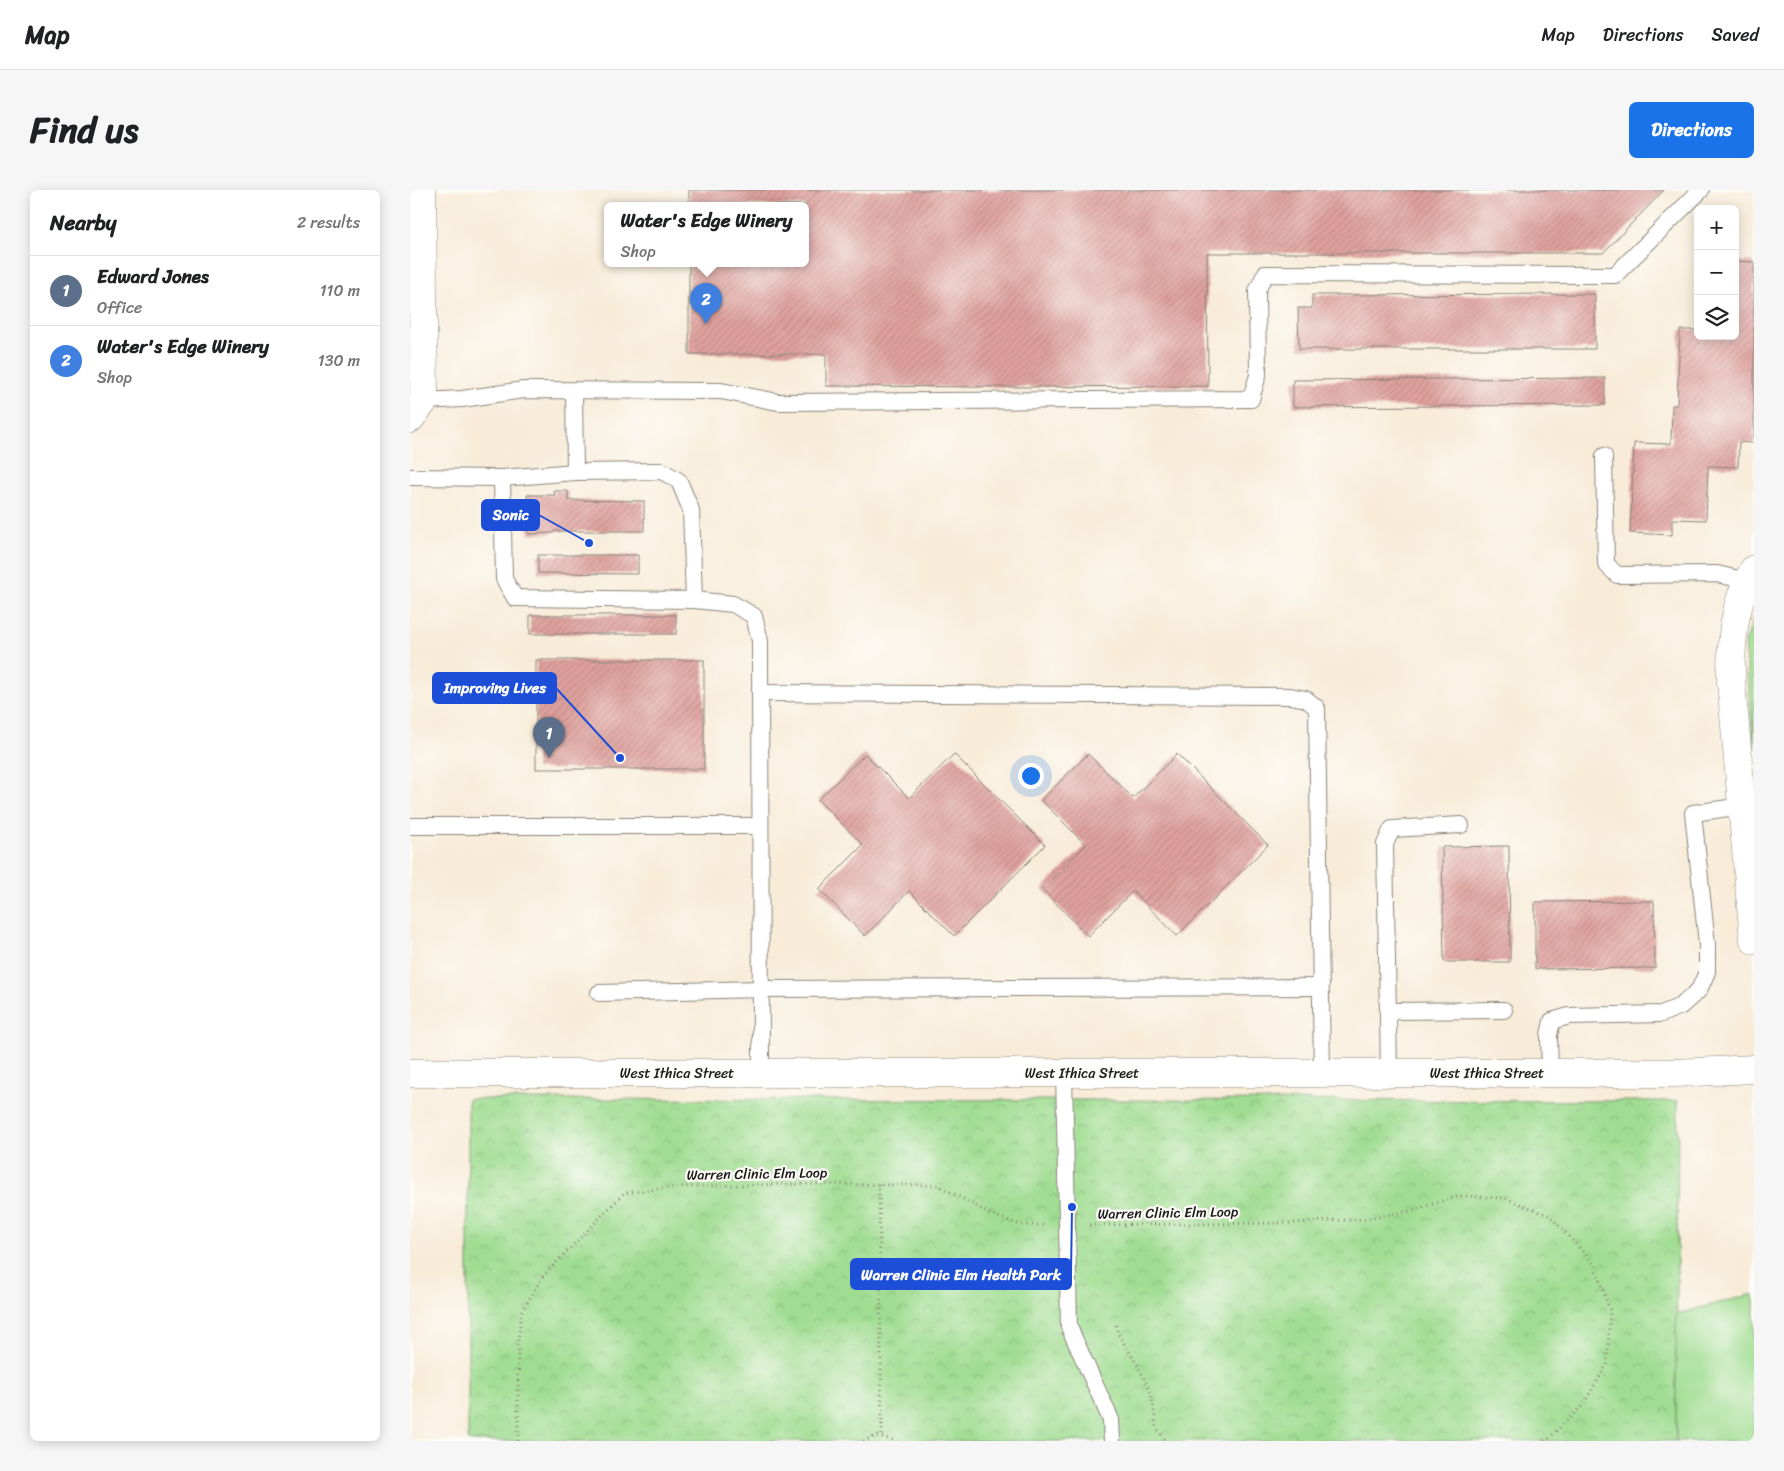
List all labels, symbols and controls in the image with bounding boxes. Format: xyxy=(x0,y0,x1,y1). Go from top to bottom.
text: Map xyxy=(25,14,69,56)
text: Map xyxy=(1542,19,1575,51)
text: Directions xyxy=(1603,19,1684,51)
text: Saved xyxy=(1712,19,1759,51)
text: Find us xyxy=(30,99,138,161)
button: Directions xyxy=(1629,102,1754,158)
popup xyxy=(604,202,809,267)
text: Nearby xyxy=(50,204,116,242)
text: Water's Edge Winery xyxy=(621,204,792,237)
map controls xyxy=(1694,205,1739,340)
button: + xyxy=(1694,205,1739,250)
text: 2 results xyxy=(297,208,360,237)
text: Shop xyxy=(621,237,656,266)
button: − xyxy=(1694,250,1739,295)
text: Edward Jones xyxy=(97,260,209,293)
text: 1 xyxy=(63,276,69,305)
text: 110 m xyxy=(320,276,360,305)
pin: 2 xyxy=(690,283,722,324)
text: Office xyxy=(97,293,142,322)
button: layers xyxy=(1694,295,1739,340)
text: Water's Edge Winery xyxy=(97,330,269,363)
text: 2 xyxy=(61,346,71,375)
text: 130 m xyxy=(318,346,360,375)
text: Shop xyxy=(97,363,132,392)
callout: Sonic xyxy=(482,500,539,530)
text: Sonic xyxy=(492,502,530,528)
callout: Improving Lives xyxy=(433,673,556,703)
text: Improving Lives xyxy=(443,675,547,701)
pin: 1 xyxy=(533,717,565,758)
your location xyxy=(1018,763,1044,789)
street label: West Ithica Street xyxy=(620,1061,734,1086)
street label: West Ithica Street xyxy=(1025,1061,1139,1086)
street label: West Ithica Street xyxy=(1430,1061,1544,1086)
street label: Warren Clinic Elm Loop xyxy=(686,1160,828,1188)
street label: Warren Clinic Elm Loop xyxy=(1097,1199,1239,1227)
callout: Warren Clinic Elm Health Park xyxy=(851,1259,1071,1289)
text: Warren Clinic Elm Health Park xyxy=(861,1262,1062,1288)

